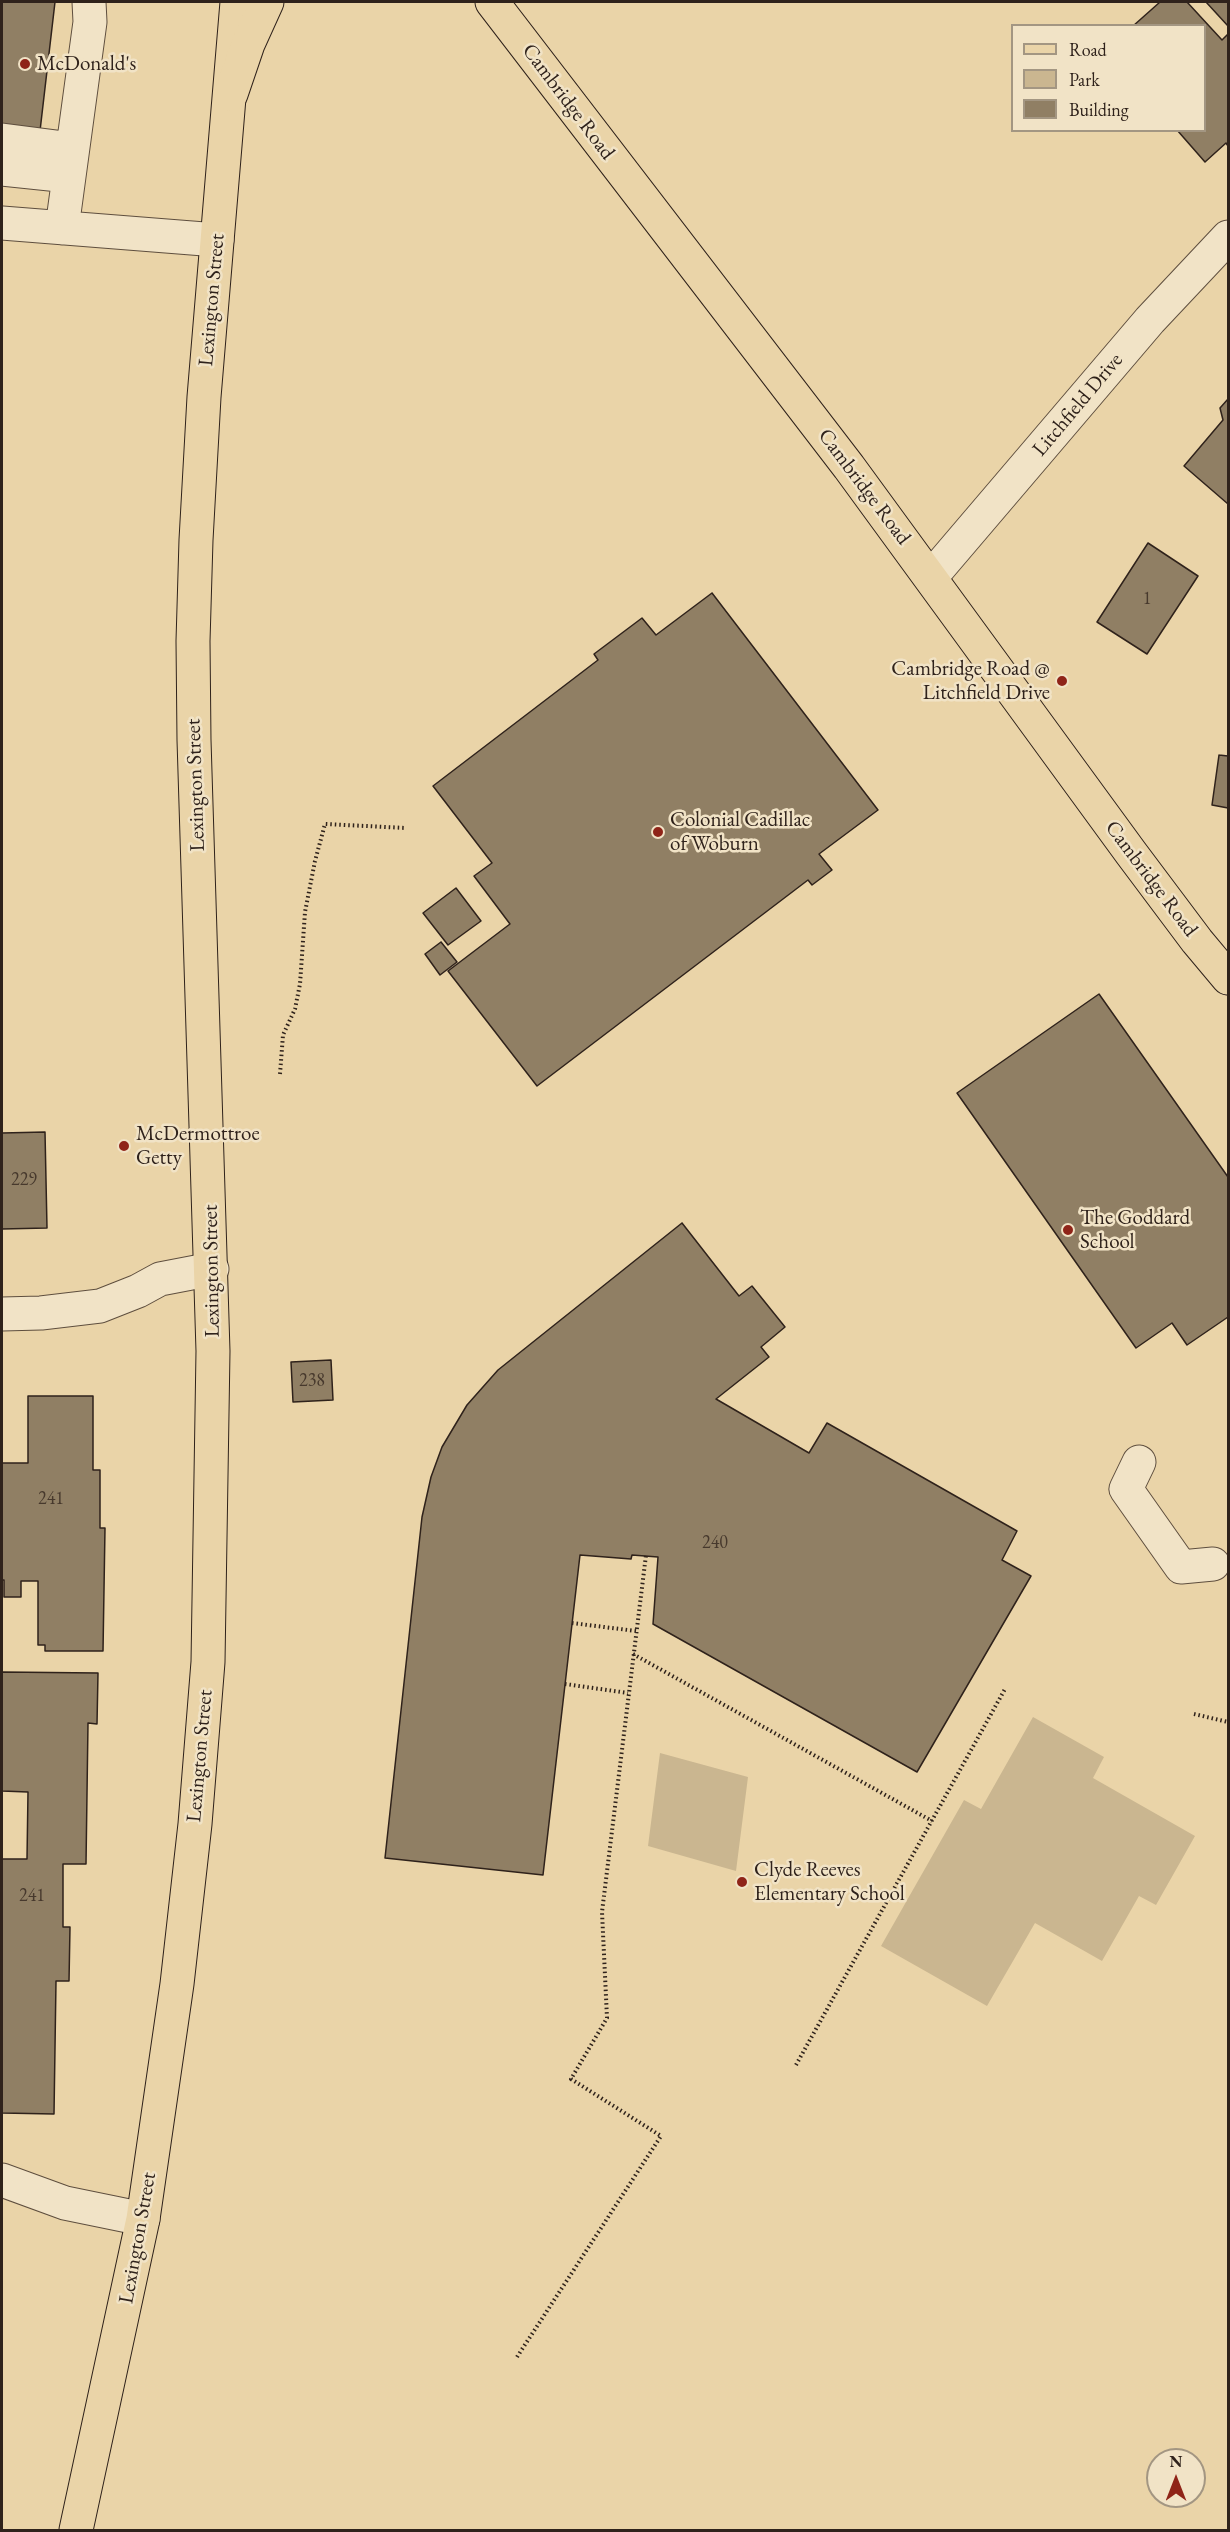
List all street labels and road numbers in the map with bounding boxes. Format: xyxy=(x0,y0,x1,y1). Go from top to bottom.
street label: Cambridge Road xyxy=(516,39,620,165)
street label: Lexington Street xyxy=(194,233,230,367)
street label: Litchfield Drive xyxy=(1027,348,1129,462)
street label: Cambridge Road xyxy=(812,424,916,550)
street label: Lexington Street xyxy=(181,718,211,852)
street label: Cambridge Road xyxy=(1099,816,1203,942)
street label: Lexington Street xyxy=(198,1204,226,1338)
street label: Lexington Street xyxy=(182,1689,218,1823)
street label: Lexington Street xyxy=(114,2170,162,2306)

